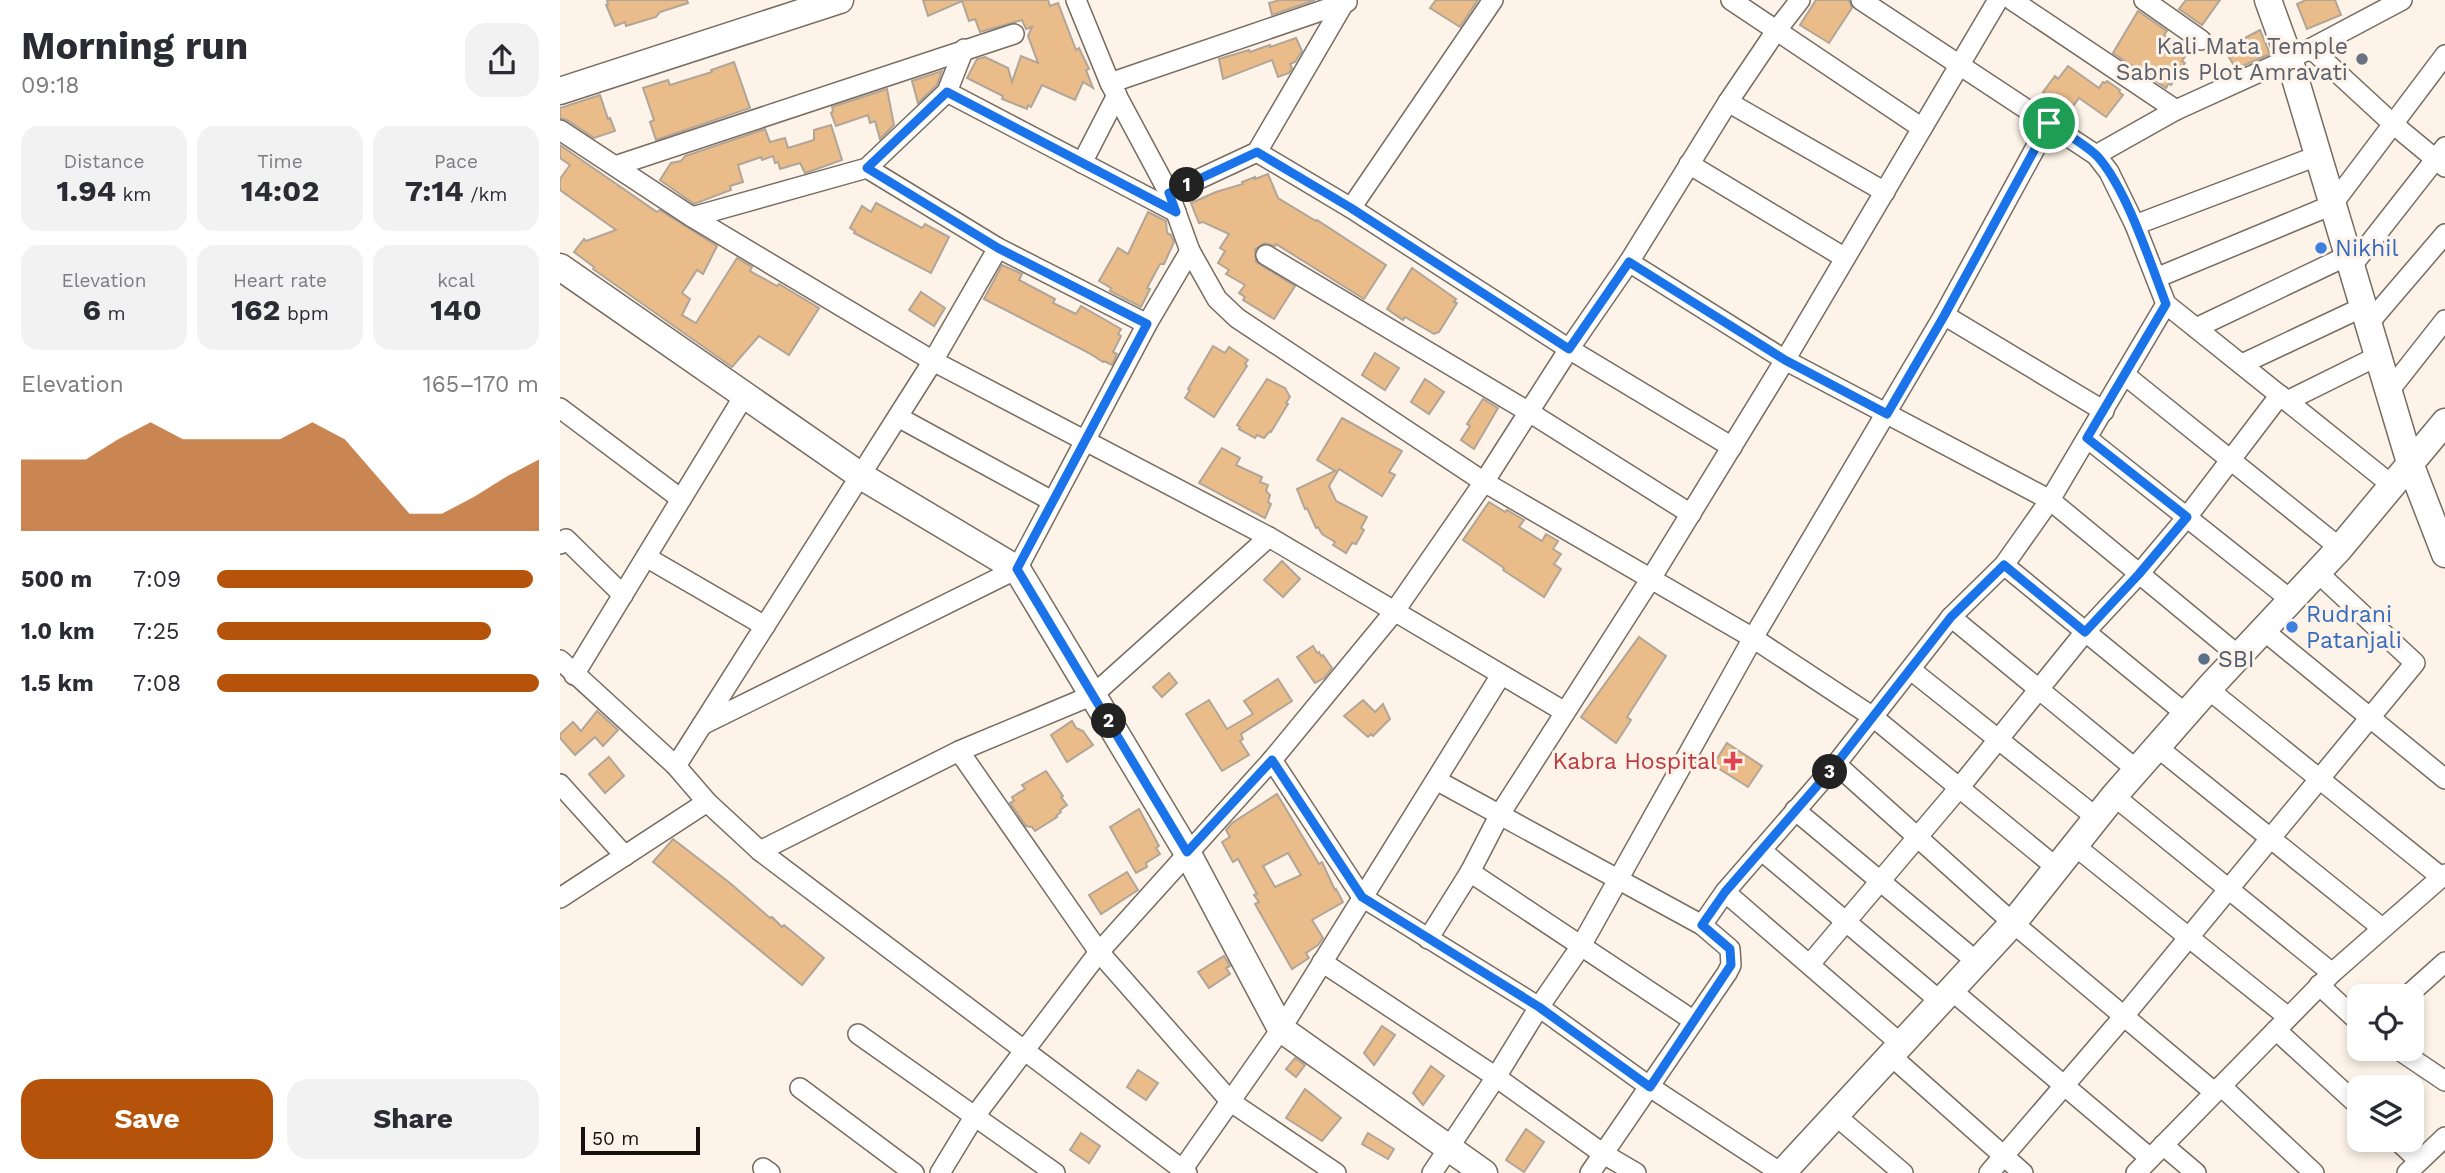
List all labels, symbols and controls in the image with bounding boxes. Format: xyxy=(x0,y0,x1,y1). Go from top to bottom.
button: share xyxy=(465,23,539,97)
text: Morning run xyxy=(21,24,248,68)
place label: Kali Mata Temple Sabnis Plot Amravati xyxy=(2116,33,2348,86)
marker: Kali Mata Temple Sabnis Plot Amravati xyxy=(2354,51,2370,67)
text: 09:18 xyxy=(21,72,79,99)
pin xyxy=(2019,93,2079,153)
icon: arrive xyxy=(2030,104,2068,142)
text: Distance xyxy=(64,150,144,173)
text: Time xyxy=(257,150,303,173)
text: Pace xyxy=(434,150,478,173)
pin: 1 xyxy=(1170,168,1204,202)
text: 1.94 xyxy=(57,173,116,208)
text: 14:02 xyxy=(241,173,319,208)
text: 7:14 xyxy=(405,173,464,208)
text: 1 xyxy=(1182,173,1191,196)
text: km xyxy=(116,183,151,206)
text: /km xyxy=(464,183,507,206)
place label: Nikhil xyxy=(2335,235,2398,262)
marker: Nikhil xyxy=(2313,240,2329,256)
text: Elevation xyxy=(62,269,146,292)
text: Heart rate xyxy=(233,269,327,292)
text: kcal xyxy=(437,269,475,292)
text: 6 xyxy=(82,292,101,327)
text: 162 xyxy=(231,292,280,327)
text: 140 xyxy=(430,292,482,327)
text: m xyxy=(101,302,126,325)
text: bpm xyxy=(280,302,329,325)
text: Elevation xyxy=(21,371,124,398)
text: 165–170 m xyxy=(423,371,539,398)
text: 500 m xyxy=(21,566,92,593)
text: 7:09 xyxy=(133,566,181,593)
place label: Rudrani Patanjali xyxy=(2306,601,2402,654)
text: 1.0 km xyxy=(21,618,95,645)
text: 7:25 xyxy=(133,618,180,645)
marker: Rudrani Patanjali xyxy=(2284,619,2300,635)
place label: SBI xyxy=(2218,646,2255,673)
marker: SBI xyxy=(2196,651,2212,667)
text: 1.5 km xyxy=(21,670,94,697)
text: 7:08 xyxy=(133,670,181,697)
pin: 2 xyxy=(1092,704,1126,738)
text: 2 xyxy=(1103,709,1114,732)
place label: Kabra Hospital xyxy=(1553,748,1717,775)
marker: Kabra Hospital xyxy=(1723,751,1743,771)
pin: 3 xyxy=(1812,754,1848,790)
text: 3 xyxy=(1824,760,1835,783)
map controls xyxy=(2347,984,2424,1152)
button: locate xyxy=(2347,984,2424,1061)
button: layers xyxy=(2347,1075,2424,1152)
button: Save xyxy=(21,1079,273,1159)
button: Share xyxy=(287,1079,539,1159)
scale bar xyxy=(581,1124,700,1156)
text: 50 m xyxy=(592,1127,639,1150)

